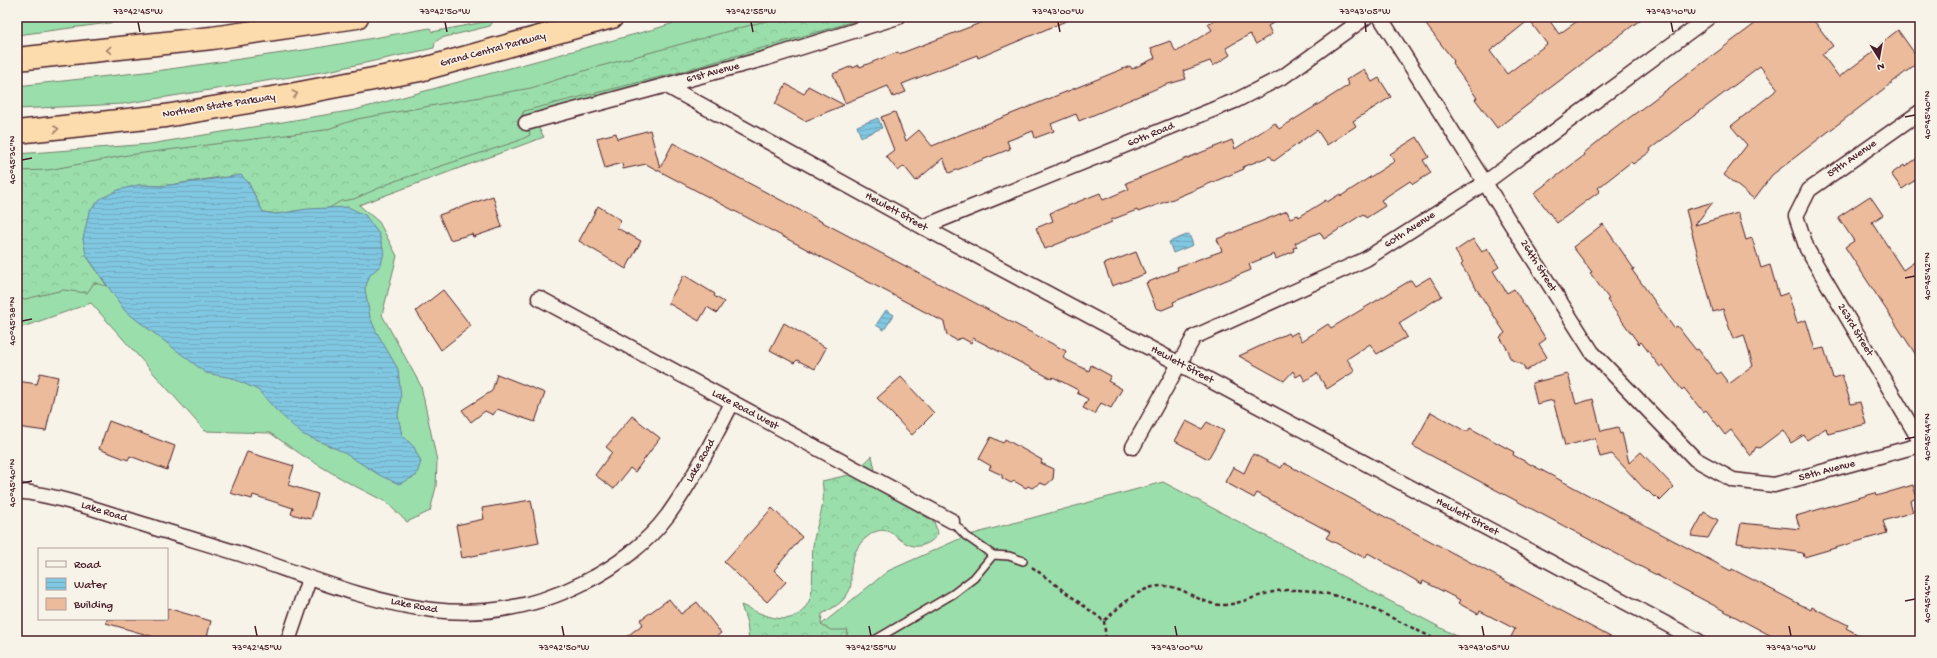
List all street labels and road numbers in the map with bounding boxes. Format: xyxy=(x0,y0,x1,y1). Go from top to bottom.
street label: Grand Central Parkway xyxy=(439,30,548,70)
street label: 61st Avenue xyxy=(685,60,741,86)
street label: Northern State Parkway xyxy=(162,91,277,121)
street label: 60th Road xyxy=(1126,120,1177,150)
street label: 59th Avenue xyxy=(1825,137,1879,180)
street label: Hewlett Street xyxy=(863,190,931,235)
street label: 60th Avenue xyxy=(1382,209,1438,251)
street label: 264th Street xyxy=(1517,238,1559,295)
street label: 263rd Street xyxy=(1835,302,1876,360)
street label: Hewlett Street xyxy=(1149,343,1217,387)
street label: Lake Road West xyxy=(710,387,782,433)
street label: Lake Road xyxy=(684,436,719,485)
street label: 58th Avenue xyxy=(1797,458,1857,484)
street label: Hewlett Street xyxy=(1434,495,1502,539)
street label: Lake Road xyxy=(80,499,130,525)
street label: Lake Road xyxy=(390,596,440,617)

